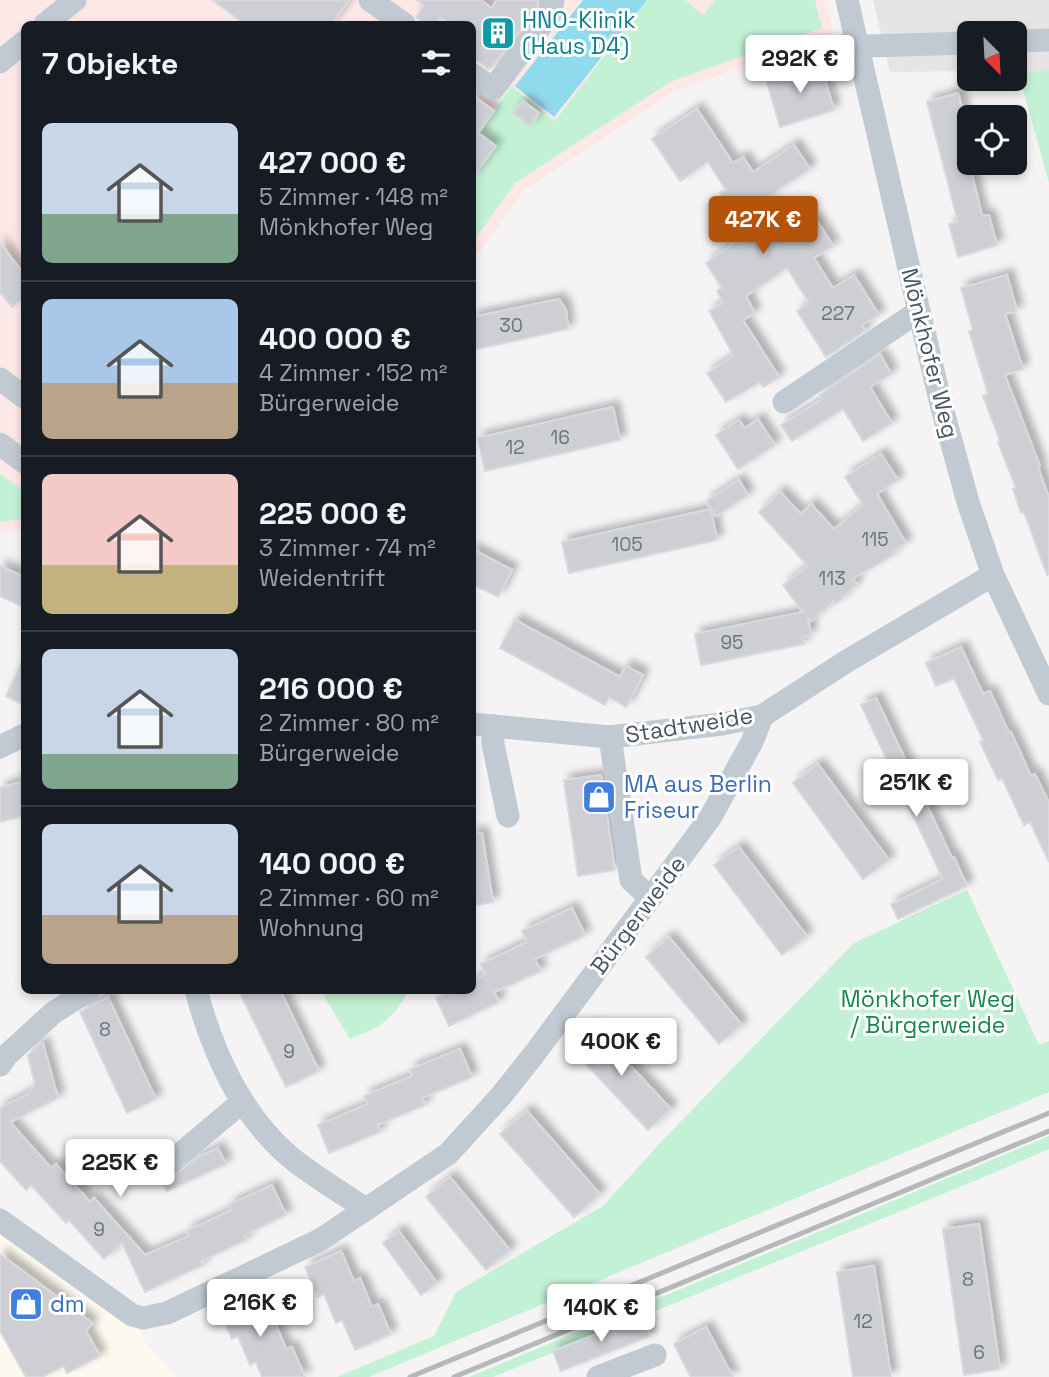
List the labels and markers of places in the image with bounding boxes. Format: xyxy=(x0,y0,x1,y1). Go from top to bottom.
place label: HNO-Klinik (Haus D4) xyxy=(522,5,636,61)
building icon: HNO-Klinik (Haus D4) xyxy=(479,14,517,52)
pin: 292K € xyxy=(743,36,857,95)
pin: 427K € xyxy=(706,196,820,256)
pin: 251K € xyxy=(859,760,973,819)
place label: MA aus Berlin Friseur xyxy=(624,769,772,825)
shop icon: MA aus Berlin Friseur xyxy=(580,778,618,816)
pin: 400K € xyxy=(564,1018,678,1078)
pin: 225K € xyxy=(63,1140,177,1199)
pin: 216K € xyxy=(203,1280,317,1339)
pin: 140K € xyxy=(544,1284,658,1344)
shop icon: dm xyxy=(7,1285,45,1323)
place label: dm xyxy=(50,1289,85,1319)

